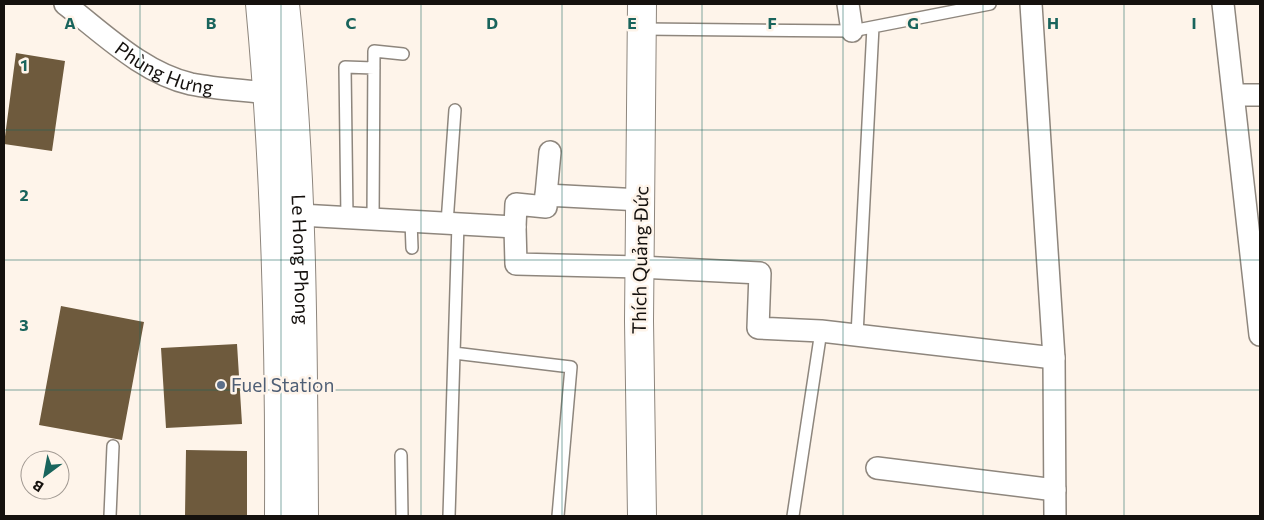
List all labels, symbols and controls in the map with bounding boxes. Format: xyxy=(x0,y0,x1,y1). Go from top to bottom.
text: A xyxy=(64,13,76,32)
text: B xyxy=(206,13,217,32)
text: C xyxy=(346,13,357,32)
text: D xyxy=(486,13,498,32)
text: E xyxy=(627,13,637,32)
text: F xyxy=(767,13,777,32)
text: G xyxy=(907,13,919,32)
text: H xyxy=(1047,13,1059,32)
text: I xyxy=(1191,13,1197,32)
street label: Phùng Hưng xyxy=(111,36,215,98)
text: 1 xyxy=(20,55,28,74)
text: 2 xyxy=(19,185,29,204)
street label: Thích Quảng Đức xyxy=(627,186,652,334)
street label: Le Hong Phong xyxy=(288,194,314,325)
text: 3 xyxy=(19,315,29,334)
place label: Fuel Station xyxy=(231,373,334,396)
marker: Fuel Station xyxy=(215,379,227,391)
north arrow xyxy=(20,450,70,500)
text: B xyxy=(29,477,46,496)

